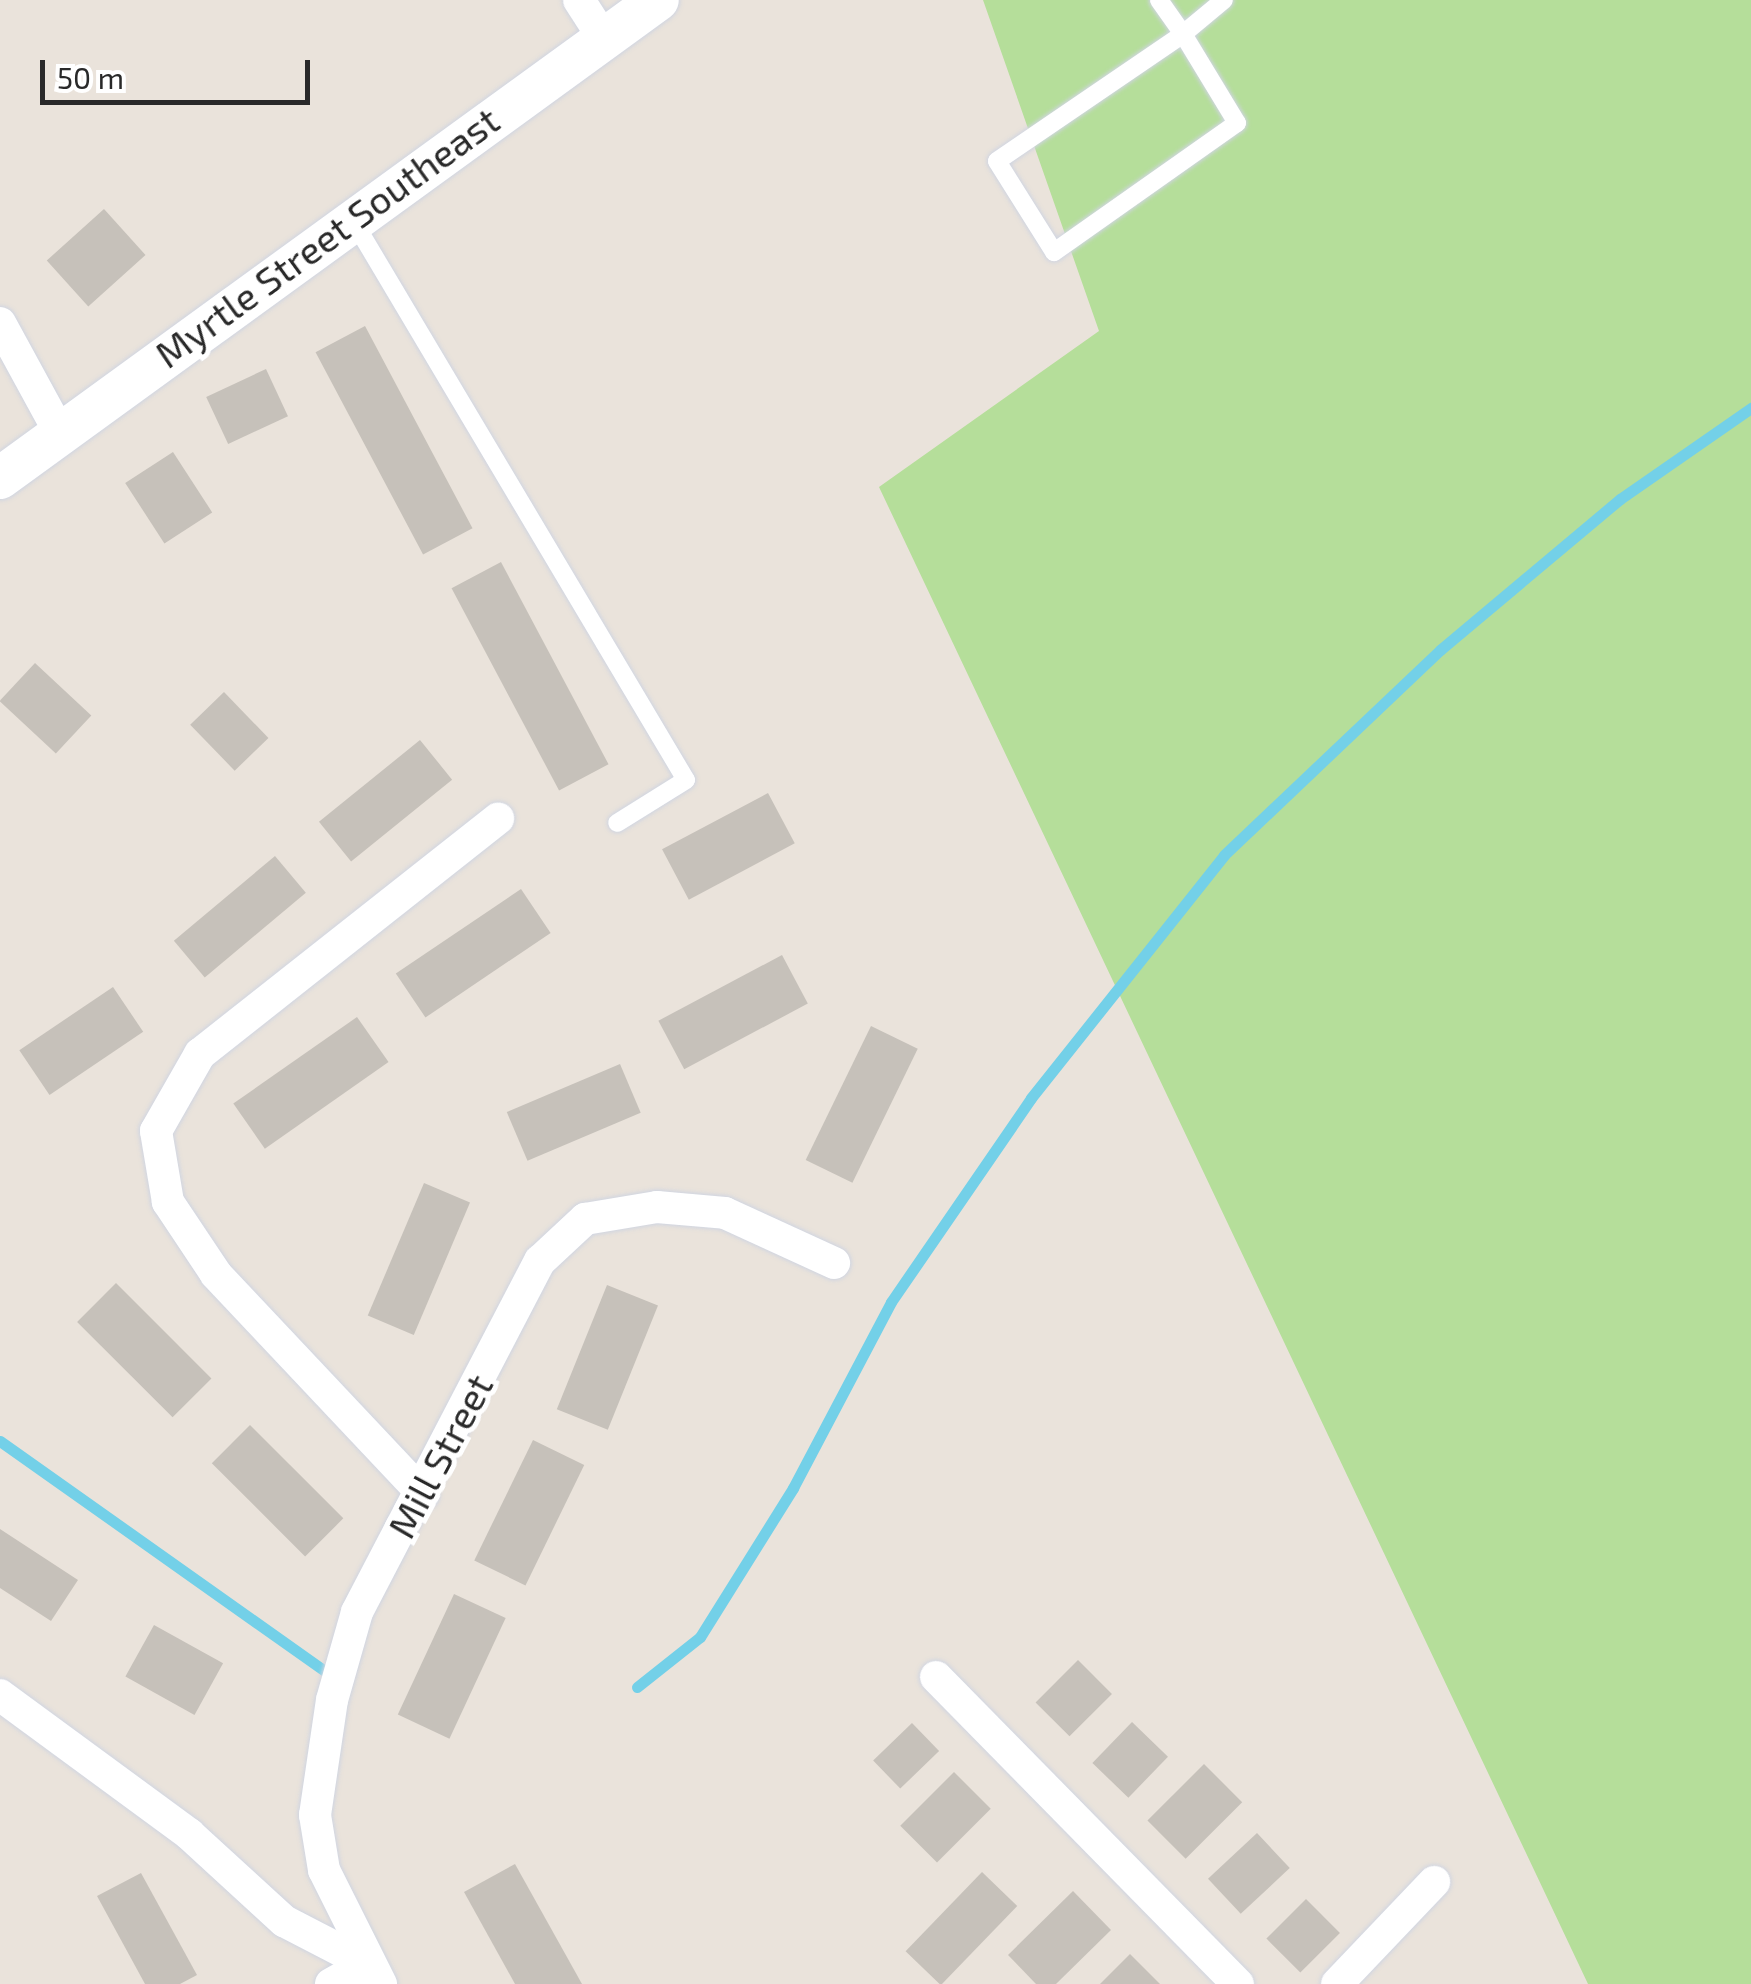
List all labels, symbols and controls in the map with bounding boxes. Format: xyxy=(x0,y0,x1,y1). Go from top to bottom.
scale bar xyxy=(45,40,315,102)
text: 50 m xyxy=(57,59,124,95)
street label: Myrtle Street Southeast xyxy=(146,97,508,377)
street label: Mill Street xyxy=(378,1366,502,1546)

